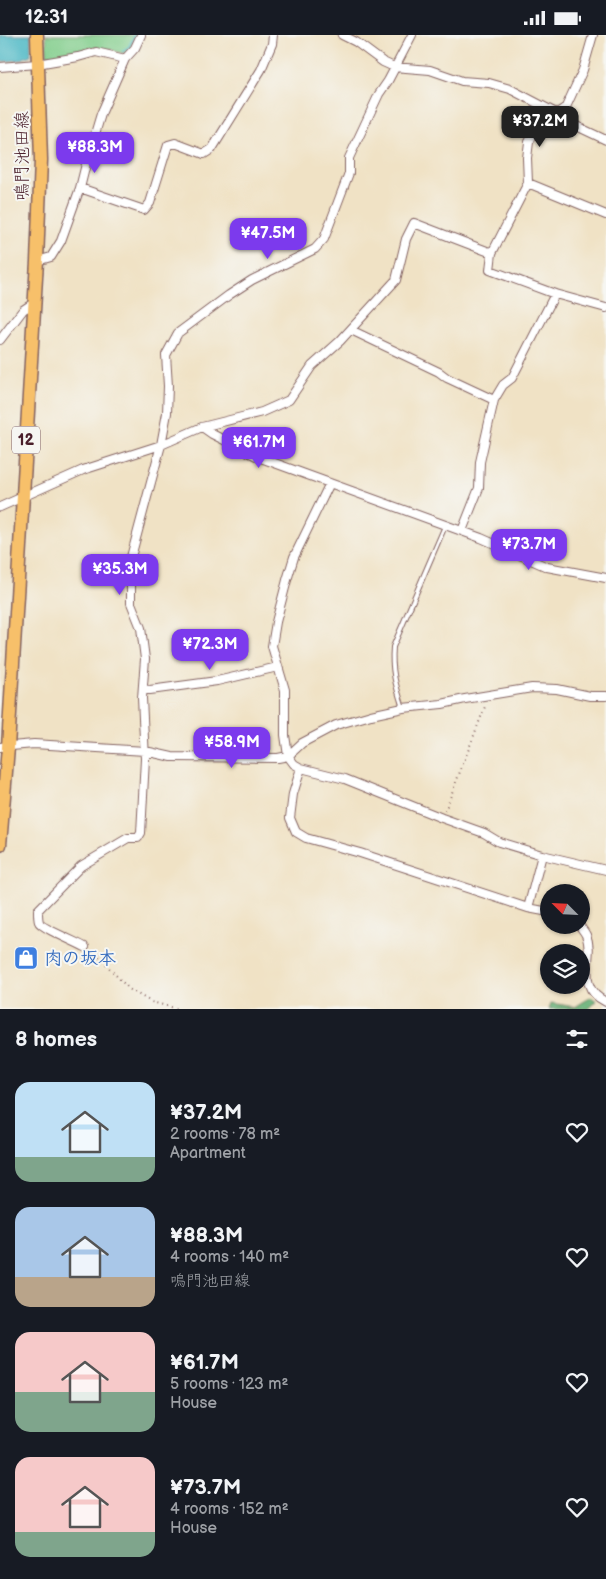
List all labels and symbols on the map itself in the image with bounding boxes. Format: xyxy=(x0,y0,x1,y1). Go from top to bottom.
pin: ¥37.2M xyxy=(499,105,581,148)
street label: 鳴門池田線 xyxy=(12,111,33,201)
pin: ¥88.3M xyxy=(54,131,136,174)
pin: ¥47.5M xyxy=(227,217,309,260)
road number: 12 xyxy=(12,427,40,453)
pin: ¥61.7M xyxy=(218,427,300,469)
pin: ¥73.7M xyxy=(488,529,570,571)
pin: ¥35.3M xyxy=(79,553,161,596)
pin: ¥72.3M xyxy=(169,629,251,671)
pin: ¥58.9M xyxy=(191,727,273,769)
north arrow xyxy=(540,884,590,934)
shop icon: 肉の坂本 xyxy=(13,945,39,971)
place label: 肉の坂本 xyxy=(44,948,116,969)

